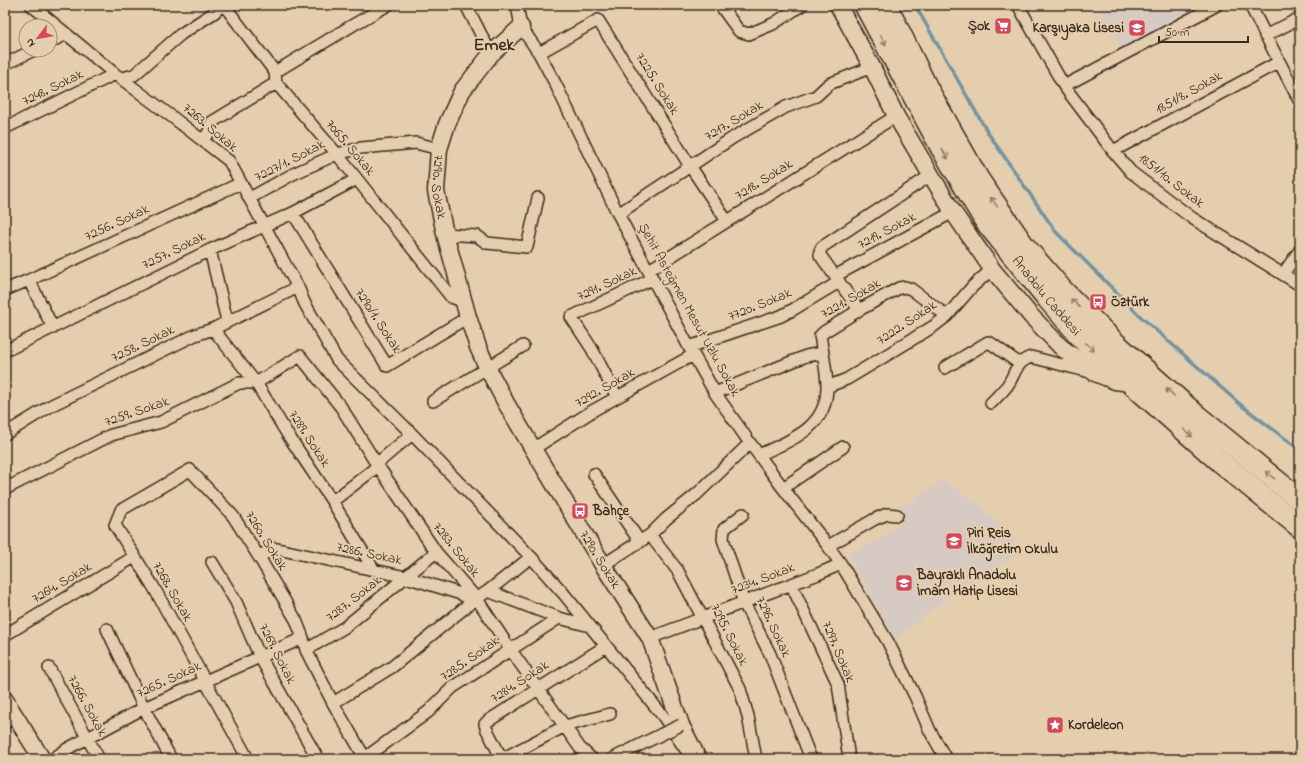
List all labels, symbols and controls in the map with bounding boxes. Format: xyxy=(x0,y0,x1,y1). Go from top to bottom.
place label: Şok xyxy=(968,16,991,37)
supermarket icon: Şok xyxy=(993,16,1013,36)
north arrow xyxy=(18,18,58,58)
place label: Karşıyaka Lisesi xyxy=(1032,18,1124,41)
school or university icon: Karşıyaka Lisesi xyxy=(1127,18,1147,38)
scale bar xyxy=(1159,18,1248,44)
text: 50 m xyxy=(1165,24,1189,42)
district label: Emek xyxy=(474,33,516,59)
one-way arrow xyxy=(880,33,888,45)
text: N xyxy=(22,35,39,50)
street label: 7225. Sokak xyxy=(630,49,685,120)
street label: 7248. Sokak xyxy=(19,64,88,112)
street label: 1851/8. Sokak xyxy=(1152,66,1227,120)
street label: 7217. Sokak xyxy=(701,95,768,147)
street label: 7263. Sokak xyxy=(178,99,243,158)
street label: 7065. Sokak xyxy=(320,115,380,181)
street label: 7227/1. Sokak xyxy=(251,134,330,188)
one-way arrow xyxy=(941,148,949,159)
street label: 1851/10. Sokak xyxy=(1133,148,1209,214)
street label: 7290. Sokak xyxy=(425,154,452,222)
street label: 7218. Sokak xyxy=(731,154,798,206)
one-way arrow xyxy=(989,196,997,208)
street label: 7256. Sokak xyxy=(81,199,153,247)
street label: 7219. Sokak xyxy=(854,206,921,255)
street label: Şehit Asteğmen Mesut Uzlu Sokak xyxy=(632,219,746,402)
street label: 7257. Sokak xyxy=(139,226,210,275)
street label: Anadolu Caddesi xyxy=(1007,251,1086,341)
street label: 7291. Sokak xyxy=(574,261,641,307)
street label: 7221. Sokak xyxy=(817,273,886,325)
street label: 7720. Sokak xyxy=(725,282,796,327)
street label: 7290/1. Sokak xyxy=(349,284,407,358)
bus stop icon: Öztürk xyxy=(1088,292,1108,312)
place label: Öztürk xyxy=(1111,292,1150,313)
street label: 7222. Sokak xyxy=(873,295,942,351)
one-way arrow xyxy=(1070,298,1080,308)
street label: 7258. Sokak xyxy=(108,319,179,368)
one-way arrow xyxy=(1085,342,1096,351)
street label: 7292. Sokak xyxy=(571,362,640,414)
one-way arrow xyxy=(1165,387,1175,396)
street label: 7259. Sokak xyxy=(102,391,173,433)
street label: 7289. Sokak xyxy=(283,406,336,472)
one-way arrow xyxy=(1182,428,1192,437)
one-way arrow xyxy=(1264,471,1275,479)
bus stop icon: Bahçe xyxy=(570,501,590,521)
place label: Bahçe xyxy=(592,501,630,522)
street label: 7260. Sokak xyxy=(239,507,293,576)
street label: 7283. Sokak xyxy=(427,518,485,583)
place label: Piri Reis İlköğretim Okulu xyxy=(967,523,1058,562)
street label: 7290. Sokak xyxy=(574,526,627,594)
school or university icon: Piri Reis İlköğretim Okulu xyxy=(944,531,964,551)
street label: 7286. Sokak xyxy=(334,537,404,571)
street label: 7264. Sokak xyxy=(28,556,97,609)
street label: 7234. Sokak xyxy=(728,557,799,601)
street label: 7268. Sokak xyxy=(146,558,198,627)
place label: Bayraklı Anadolu İmam Hatip Lisesi xyxy=(916,565,1018,602)
street label: 7287. Sokak xyxy=(322,570,387,628)
school or university icon: Bayraklı Anadolu İmam Hatip Lisesi xyxy=(894,573,914,593)
street label: 7296. Sokak xyxy=(750,593,797,662)
street label: 7295. Sokak xyxy=(704,600,754,670)
street label: 7297. Sokak xyxy=(816,618,861,687)
street label: 7269. Sokak xyxy=(253,620,302,689)
street label: 7285. Sokak xyxy=(436,630,505,687)
street label: 7284. Sokak xyxy=(487,655,554,709)
street label: 7265. Sokak xyxy=(133,656,205,704)
street label: 7266. Sokak xyxy=(62,672,113,741)
place icon: Kordeleon xyxy=(1045,715,1065,735)
place label: Kordeleon xyxy=(1068,715,1123,736)

